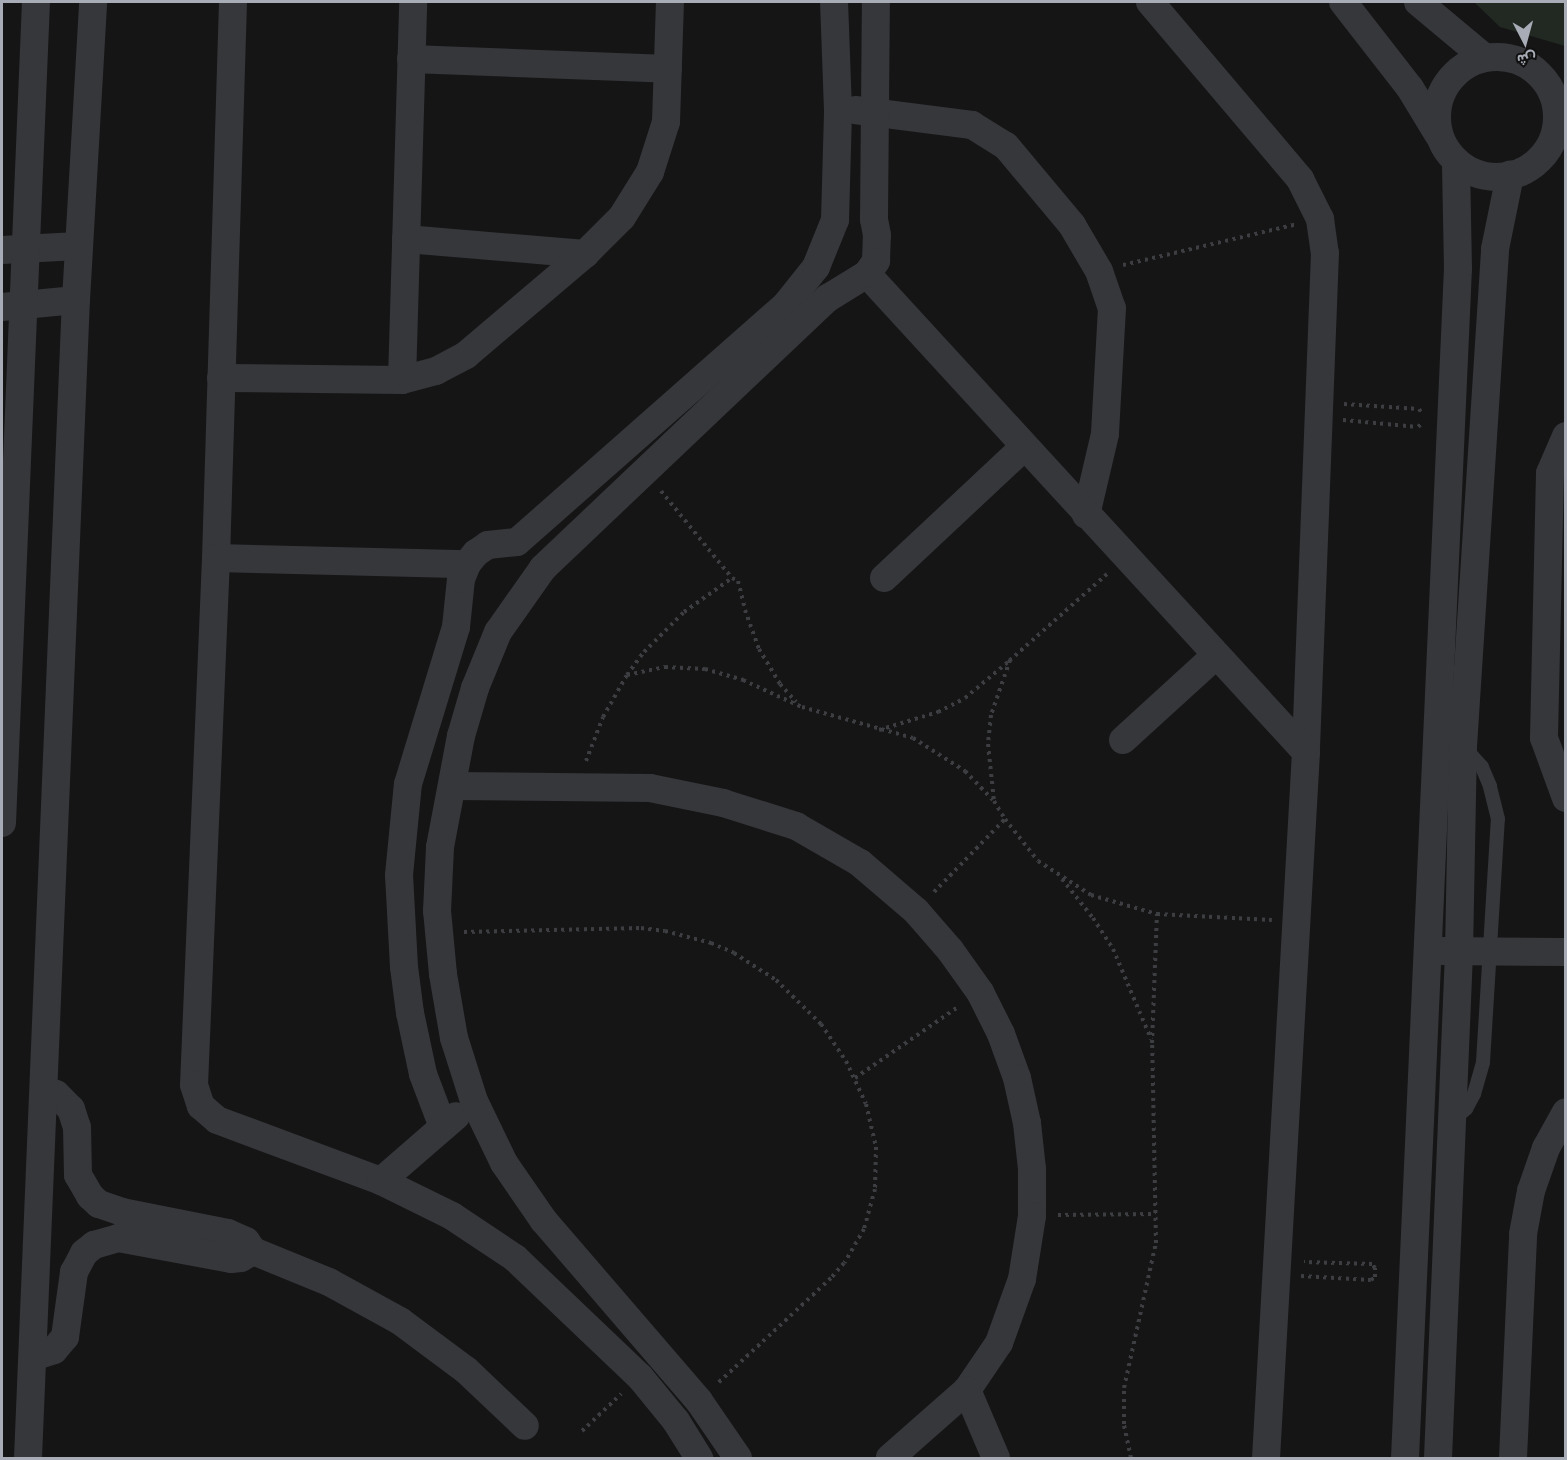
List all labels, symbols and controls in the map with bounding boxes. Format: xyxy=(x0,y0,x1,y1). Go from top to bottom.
north arrow xyxy=(1495,12,1555,72)
text: ش xyxy=(1516,50,1537,71)

